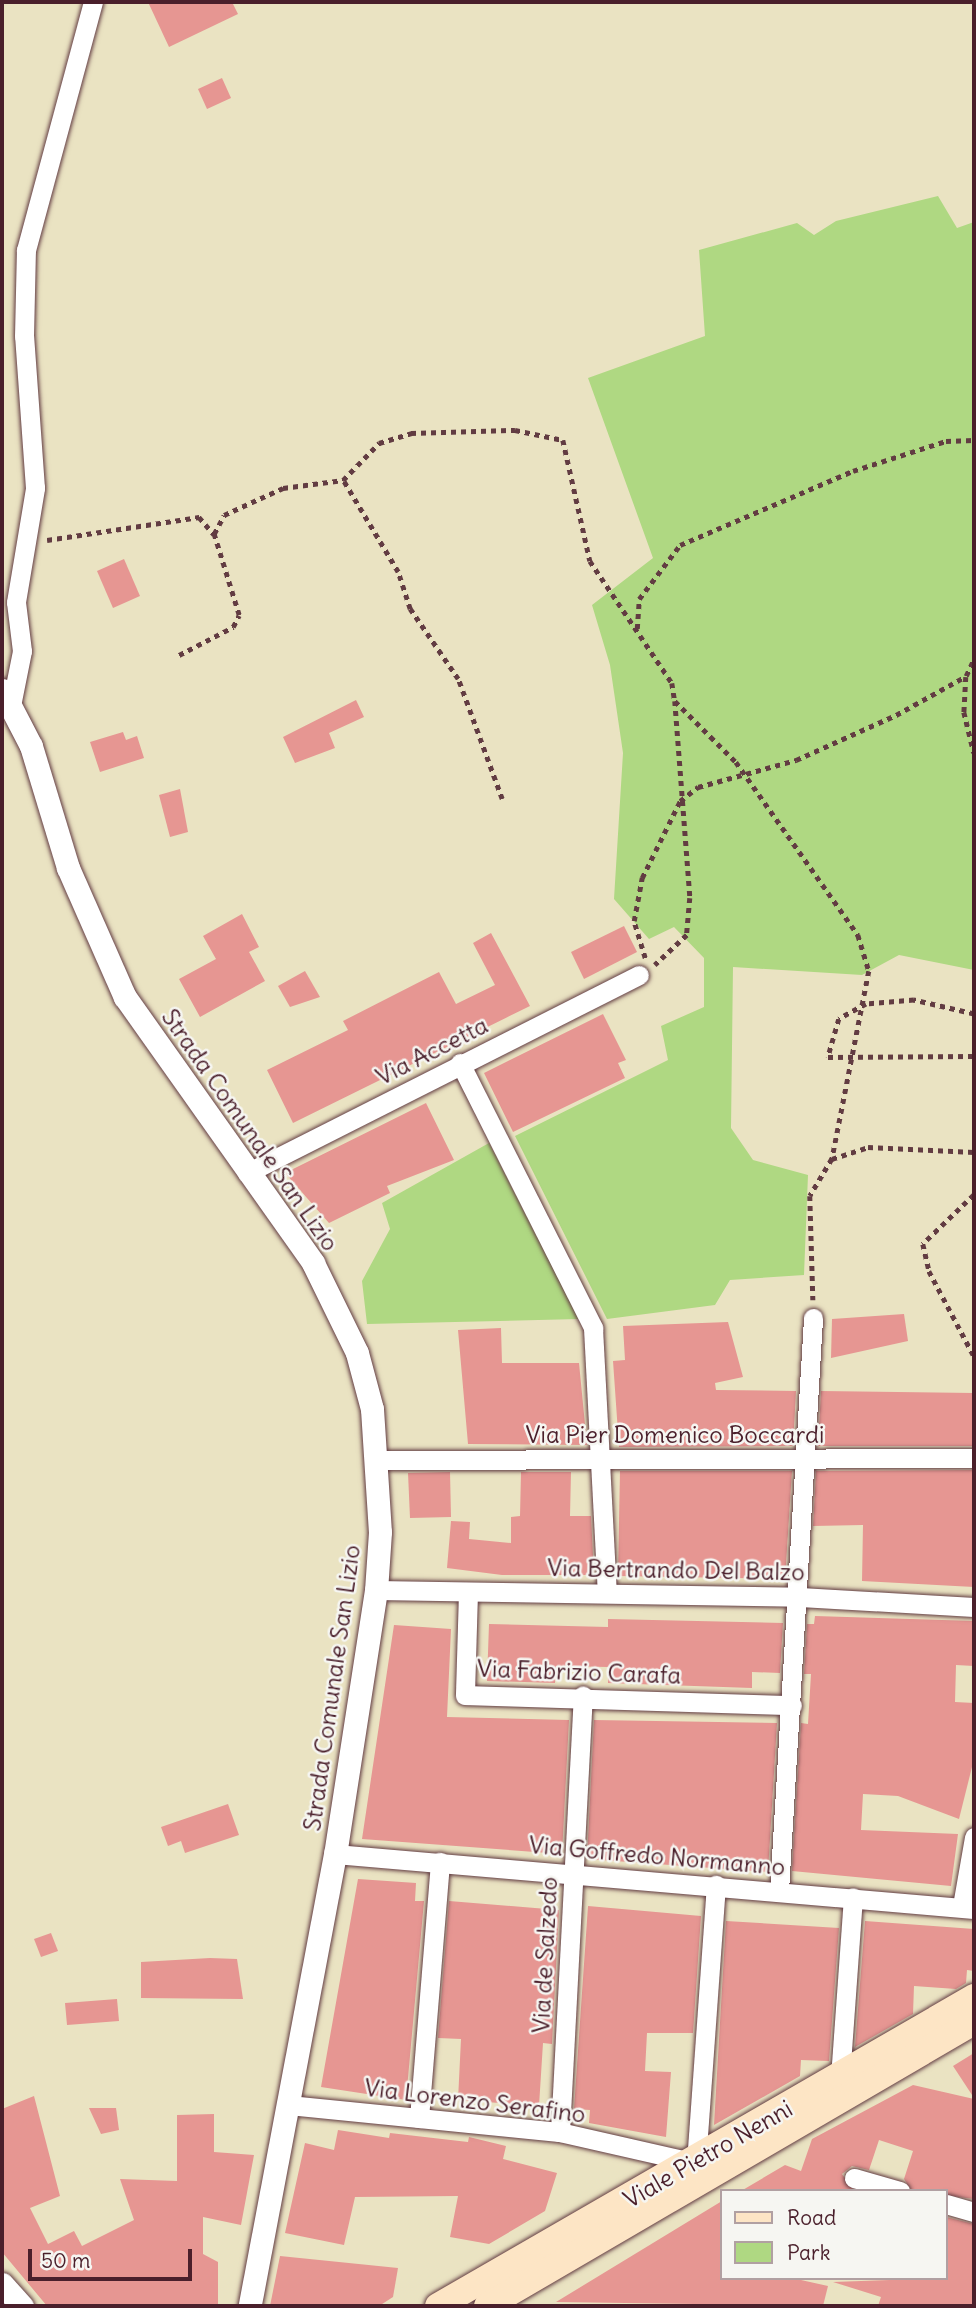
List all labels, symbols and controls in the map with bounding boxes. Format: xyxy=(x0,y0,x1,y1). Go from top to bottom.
street label: Strada Comunale San Lizio xyxy=(155,1003,345,1257)
street label: Via Accetta xyxy=(371,1011,493,1091)
street label: Via Pier Domenico Boccardi xyxy=(526,1421,824,1449)
street label: Strada Comunale San Lizio xyxy=(298,1543,366,1833)
street label: Via Bertrando Del Balzo xyxy=(547,1553,805,1587)
street label: Via Fabrizio Carafa xyxy=(476,1654,682,1690)
street label: Via Goffredo Normanno xyxy=(528,1830,786,1882)
street label: Via de Salzedo xyxy=(527,1876,563,2034)
street label: Via Lorenzo Serafino xyxy=(363,2073,587,2129)
street label: Viale Pietro Nenni xyxy=(618,2094,798,2214)
legend xyxy=(720,2189,948,2280)
text: Road xyxy=(787,2204,836,2231)
scale bar xyxy=(32,2234,196,2278)
text: Park xyxy=(787,2239,830,2266)
text: 50 m xyxy=(41,2247,90,2274)

